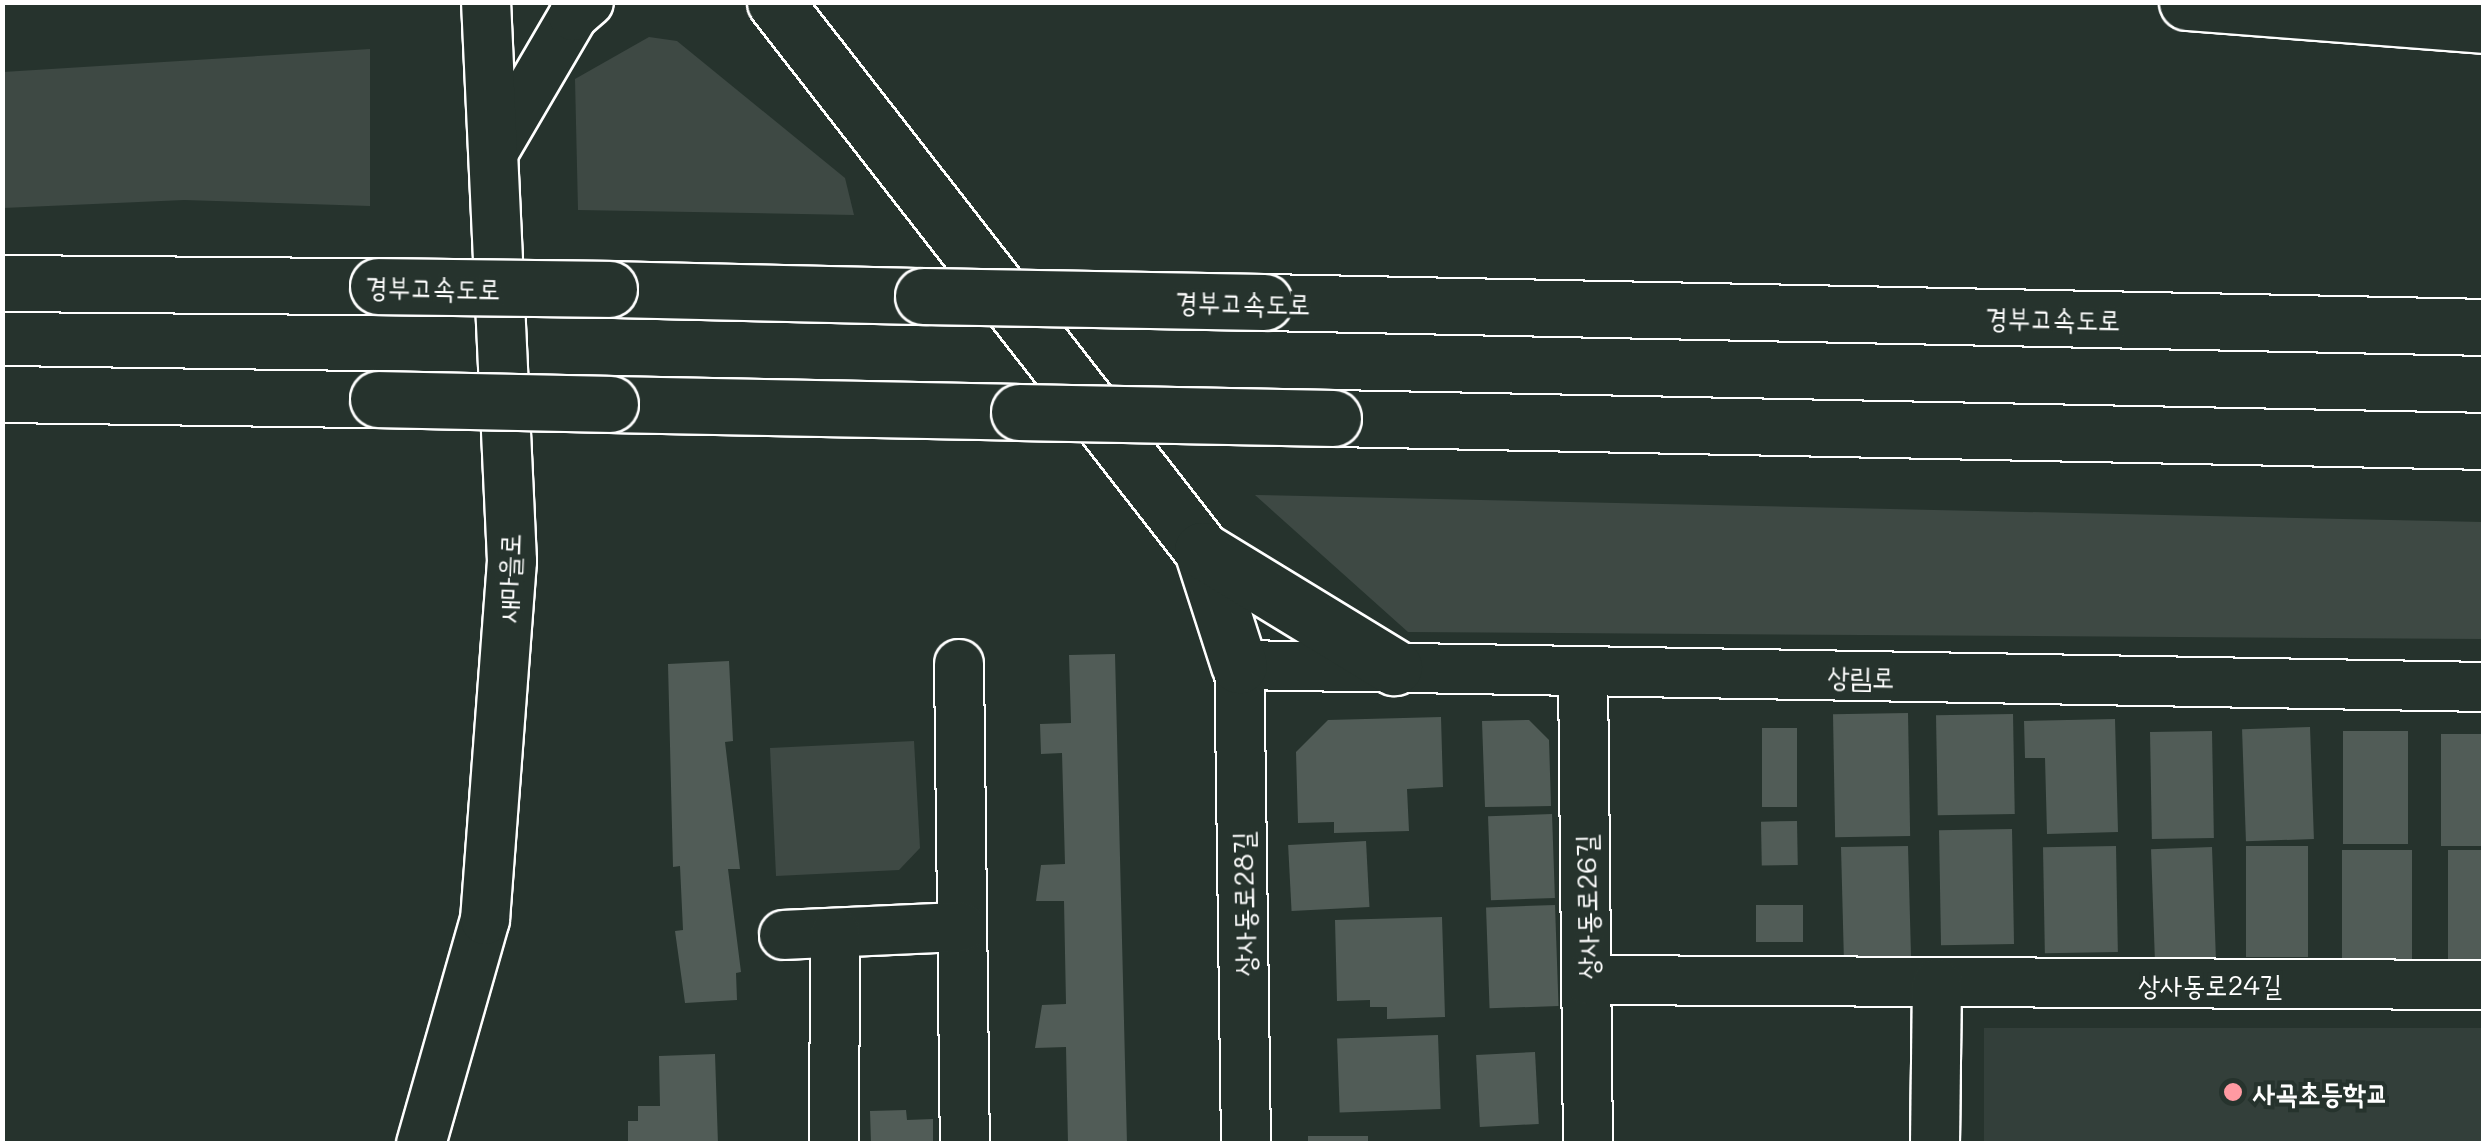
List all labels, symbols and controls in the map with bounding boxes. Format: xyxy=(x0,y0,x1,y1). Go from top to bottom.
street label: 경부고속도로 xyxy=(365,269,501,305)
street label: 경부고속도로 xyxy=(1175,284,1311,320)
street label: 경부고속도로 xyxy=(1985,300,2121,336)
street label: 새마을로 xyxy=(490,532,526,624)
street label: 상림로 xyxy=(1827,659,1895,693)
street label: 상사동로28길 xyxy=(1225,831,1261,977)
street label: 상사동로26길 xyxy=(1568,834,1604,980)
street label: 상사동로24길 xyxy=(2138,967,2282,1001)
place label: 사곡초등학교 xyxy=(2253,1075,2388,1109)
marker: 사곡초등학교 xyxy=(2222,1081,2244,1103)

